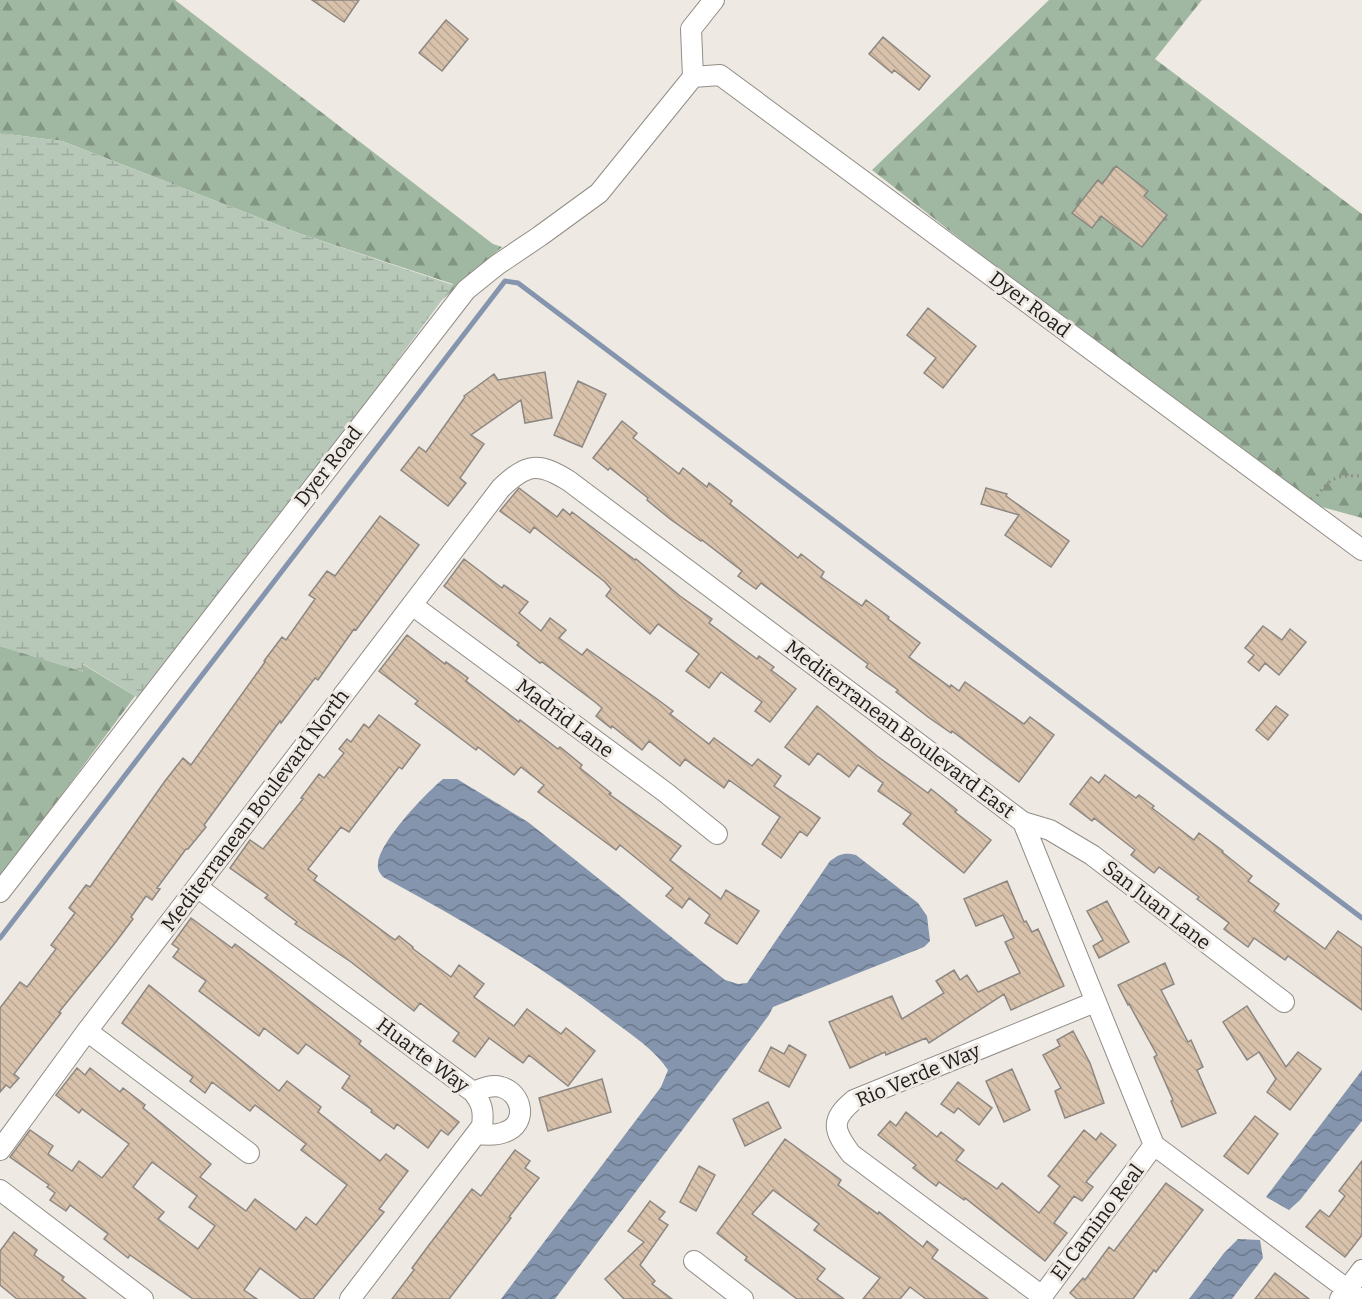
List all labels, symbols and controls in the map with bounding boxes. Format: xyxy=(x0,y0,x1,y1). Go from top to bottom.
street label: Dyer Road xyxy=(985,266,1075,342)
street label: Dyer Road xyxy=(289,421,367,511)
street label: Mediterranean Boulevard East xyxy=(781,635,1019,823)
street label: Madrid Lane xyxy=(511,674,619,762)
street label: Mediterranean Boulevard North xyxy=(156,684,354,936)
street label: San Juan Lane xyxy=(1098,855,1216,955)
street label: Huarte Way xyxy=(372,1012,474,1098)
street label: Rio Verde Way xyxy=(852,1038,984,1112)
street label: El Camino Real xyxy=(1046,1159,1149,1285)

